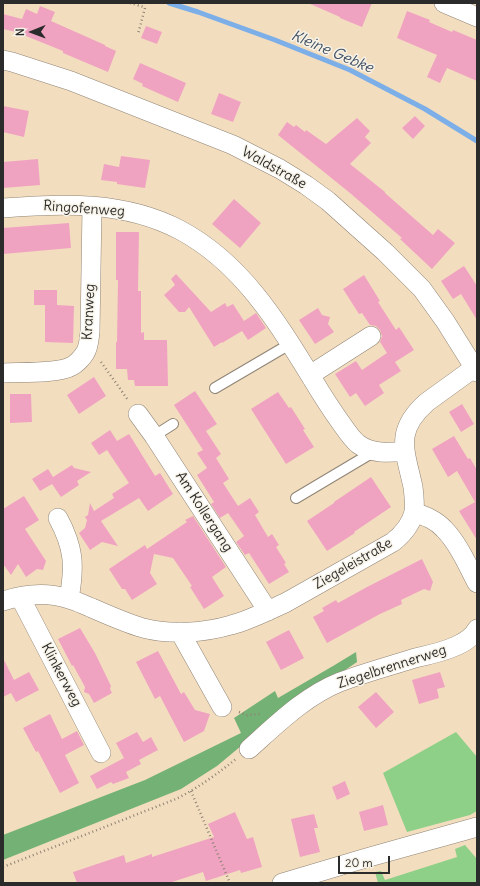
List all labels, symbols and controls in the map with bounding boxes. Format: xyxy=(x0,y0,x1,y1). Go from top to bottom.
north arrow xyxy=(12,12,52,52)
water label: Kleine Gebke xyxy=(288,27,376,77)
text: N xyxy=(13,28,27,36)
street label: Waldstraße xyxy=(239,143,309,193)
street label: Ringofenweg xyxy=(43,198,125,220)
street label: Kranweg xyxy=(79,283,99,341)
street label: Am Kollergang xyxy=(172,469,236,555)
street label: Ziegeleistraße xyxy=(311,535,395,593)
street label: Klinkerweg xyxy=(37,640,85,710)
street label: Ziegelbrennerweg xyxy=(335,641,449,693)
scale bar xyxy=(340,848,392,874)
text: 20 m xyxy=(345,855,373,870)

